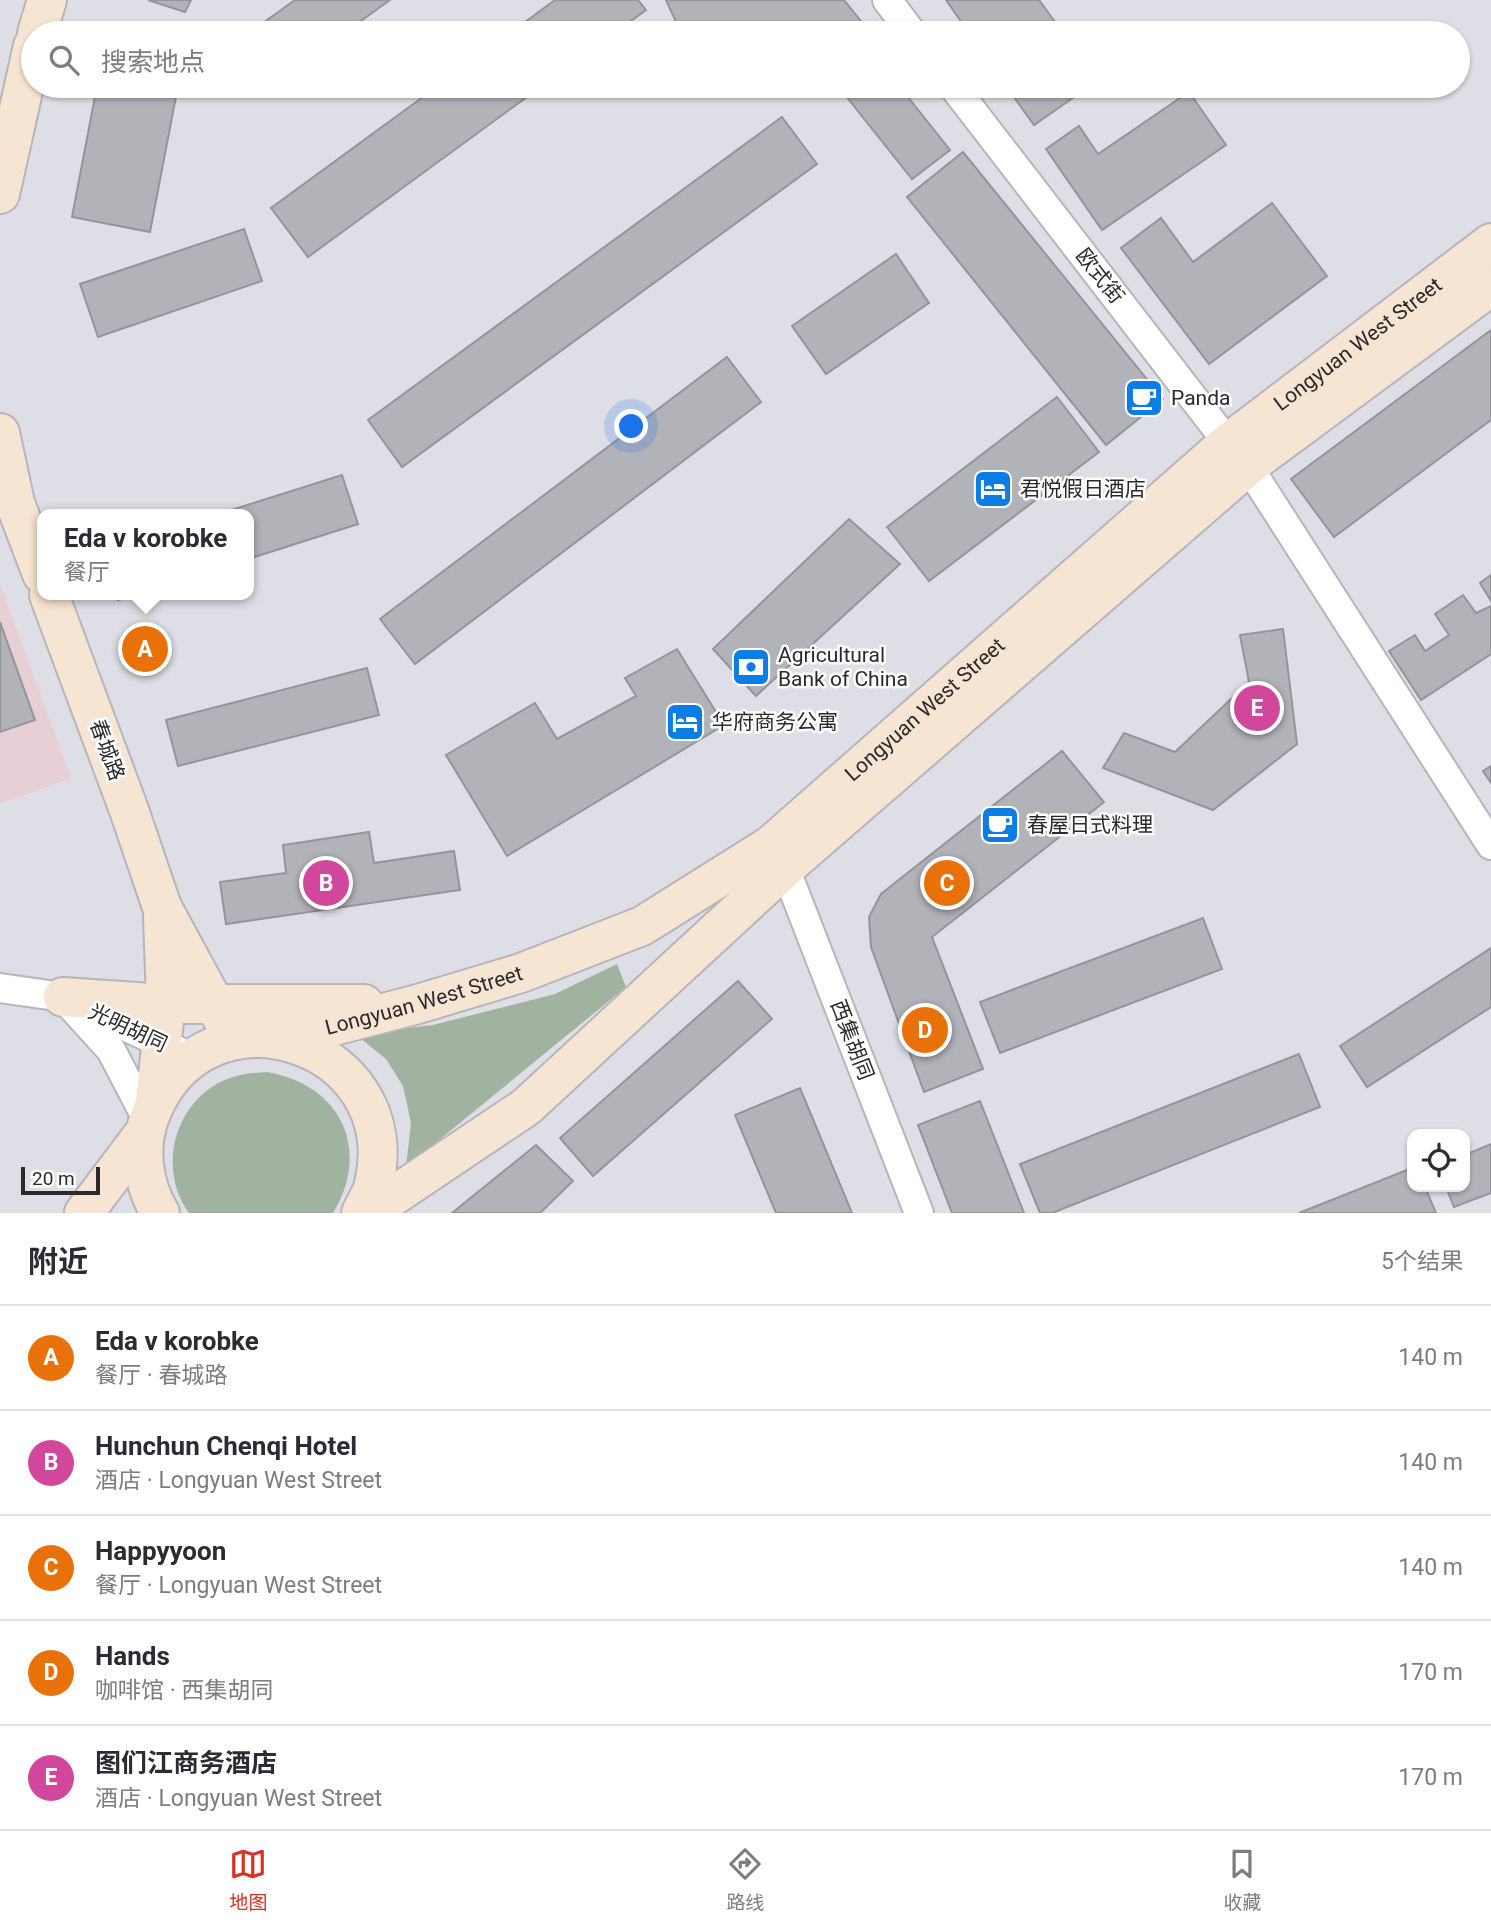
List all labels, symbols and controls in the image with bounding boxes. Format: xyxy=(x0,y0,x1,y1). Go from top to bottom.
search box xyxy=(21,21,1470,98)
icon: search xyxy=(45,41,83,79)
text: 搜索地点 xyxy=(101,47,205,77)
street label: 欧式街 xyxy=(1071,244,1129,308)
street label: Longyuan West Street xyxy=(1269,273,1447,416)
cafe icon: Panda xyxy=(1123,377,1165,419)
place label: Panda xyxy=(1171,386,1230,410)
your location xyxy=(614,409,648,443)
hotel icon: 君悦假日酒店 xyxy=(972,468,1014,510)
place label: 君悦假日酒店 xyxy=(1020,477,1146,501)
popup xyxy=(37,509,254,600)
text: Eda v korobke xyxy=(64,523,227,553)
text: 餐厅 xyxy=(64,559,110,586)
pin: A xyxy=(122,623,168,675)
street label: Longyuan West Street xyxy=(840,633,1010,786)
place label: Agricultural Bank of China xyxy=(778,643,908,691)
bank icon: Agricultural Bank of China xyxy=(730,646,772,688)
pin: E xyxy=(1234,682,1280,734)
hotel icon: 华府商务公寓 xyxy=(664,701,706,743)
place label: 华府商务公寓 xyxy=(712,710,838,734)
street label: 春城路 xyxy=(85,716,129,784)
cafe icon: 春屋日式料理 xyxy=(979,804,1021,846)
place label: 春屋日式料理 xyxy=(1027,813,1153,837)
pin: B xyxy=(303,857,349,909)
pin: C xyxy=(924,857,970,909)
street label: Longyuan West Street xyxy=(322,961,526,1040)
street label: 西集胡同 xyxy=(826,996,878,1084)
street label: 光明胡同 xyxy=(85,999,171,1057)
pin: D xyxy=(902,1004,948,1056)
map controls xyxy=(1407,1129,1470,1192)
button: locate xyxy=(1407,1129,1470,1192)
scale bar xyxy=(21,1164,100,1196)
text: 20 m xyxy=(32,1167,75,1190)
text: 附近 xyxy=(28,1244,88,1279)
text: 5个结果 xyxy=(1381,1248,1463,1275)
text: Eda v korobke xyxy=(95,1326,259,1356)
text: A xyxy=(43,1344,59,1371)
text: 140 m xyxy=(1398,1344,1463,1371)
text: 餐厅 · 春城路 xyxy=(95,1362,227,1389)
text: Hunchun Chenqi Hotel xyxy=(95,1431,357,1461)
text: B xyxy=(44,1449,58,1476)
text: 140 m xyxy=(1398,1449,1463,1476)
text: 酒店 · Longyuan West Street xyxy=(95,1467,382,1494)
text: Happyyoon xyxy=(95,1536,226,1566)
text: C xyxy=(43,1554,59,1581)
text: 140 m xyxy=(1398,1554,1463,1581)
text: 餐厅 · Longyuan West Street xyxy=(95,1572,382,1599)
text: Hands xyxy=(95,1641,170,1671)
text: D xyxy=(44,1659,58,1686)
text: 170 m xyxy=(1398,1659,1463,1686)
text: 咖啡馆 · 西集胡同 xyxy=(95,1677,273,1704)
text: 图们江商务酒店 xyxy=(95,1748,277,1778)
text: E xyxy=(45,1764,57,1791)
text: 170 m xyxy=(1398,1764,1463,1791)
text: 酒店 · Longyuan West Street xyxy=(95,1785,382,1812)
tab: 地图 xyxy=(229,1845,268,1914)
tab: 路线 xyxy=(726,1845,765,1914)
tab: 收藏 xyxy=(1223,1845,1262,1914)

